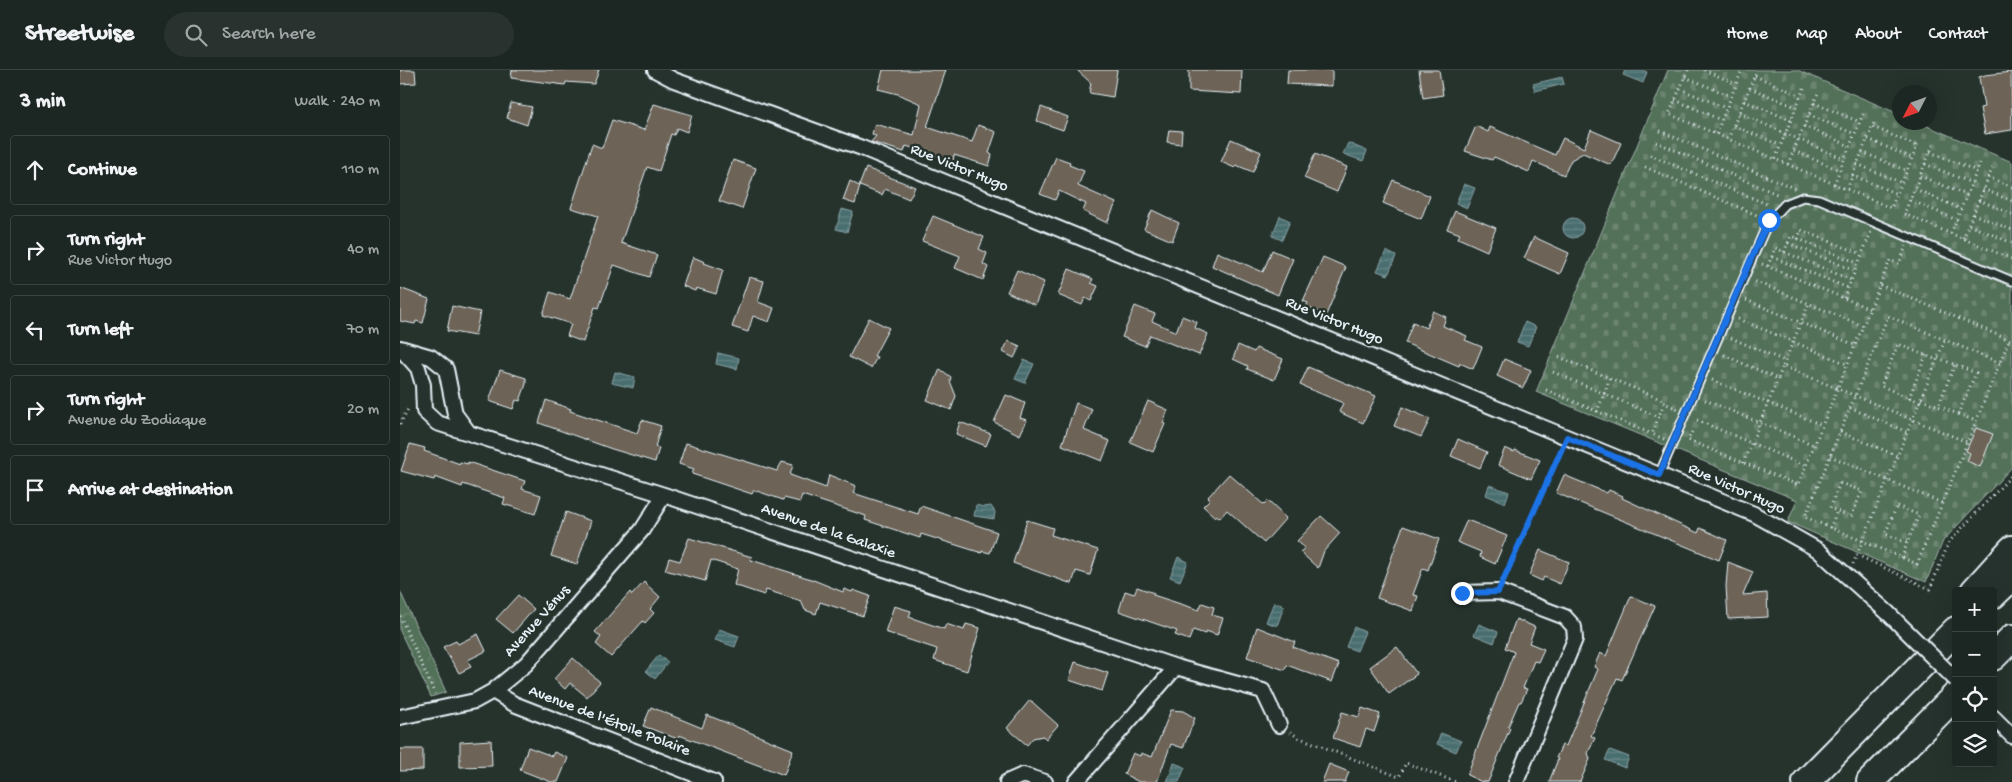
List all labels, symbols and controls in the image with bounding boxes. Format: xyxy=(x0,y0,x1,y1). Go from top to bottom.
search box xyxy=(164,12,514,57)
text: Streetwise xyxy=(25,20,134,49)
icon: search xyxy=(182,21,210,49)
text: Search here xyxy=(222,23,316,46)
text: Home xyxy=(1726,24,1768,45)
text: Map xyxy=(1796,24,1827,45)
text: About xyxy=(1855,24,1901,45)
text: Contact xyxy=(1929,24,1987,45)
north arrow xyxy=(1892,85,1937,130)
text: 3 min xyxy=(20,90,65,115)
text: Walk · 240 m xyxy=(295,93,380,112)
street label: Rue Victor Hugo xyxy=(907,141,1011,197)
icon: ahead xyxy=(21,156,49,184)
text: Continue xyxy=(68,159,137,182)
text: 110 m xyxy=(342,161,379,180)
route start xyxy=(1758,209,1781,232)
text: Turn right xyxy=(68,229,144,252)
icon: right xyxy=(21,236,49,264)
text: 40 m xyxy=(347,241,379,260)
text: Rue Victor Hugo xyxy=(68,252,172,271)
street label: Rue Victor Hugo xyxy=(1282,294,1386,350)
icon: left xyxy=(21,316,49,344)
text: Turn left xyxy=(68,319,132,342)
text: 70 m xyxy=(346,321,379,340)
text: Turn right xyxy=(68,389,144,412)
icon: right xyxy=(21,396,49,424)
text: 20 m xyxy=(347,401,379,420)
text: Avenue du Zodiaque xyxy=(68,412,206,431)
street label: Rue Victor Hugo xyxy=(1685,460,1787,520)
icon: arrive xyxy=(21,476,49,504)
text: Arrive at destination xyxy=(68,479,232,502)
street label: Avenue de la Galaxie xyxy=(758,500,898,564)
street label: Avenue Vénus xyxy=(501,581,576,662)
route end xyxy=(1451,582,1474,605)
map controls xyxy=(1952,587,1997,767)
button: + xyxy=(1952,587,1997,632)
button: − xyxy=(1952,632,1997,677)
button: locate xyxy=(1952,677,1997,722)
street label: Avenue de l'Étoile Polaire xyxy=(525,682,693,762)
button: layers xyxy=(1952,722,1997,767)

